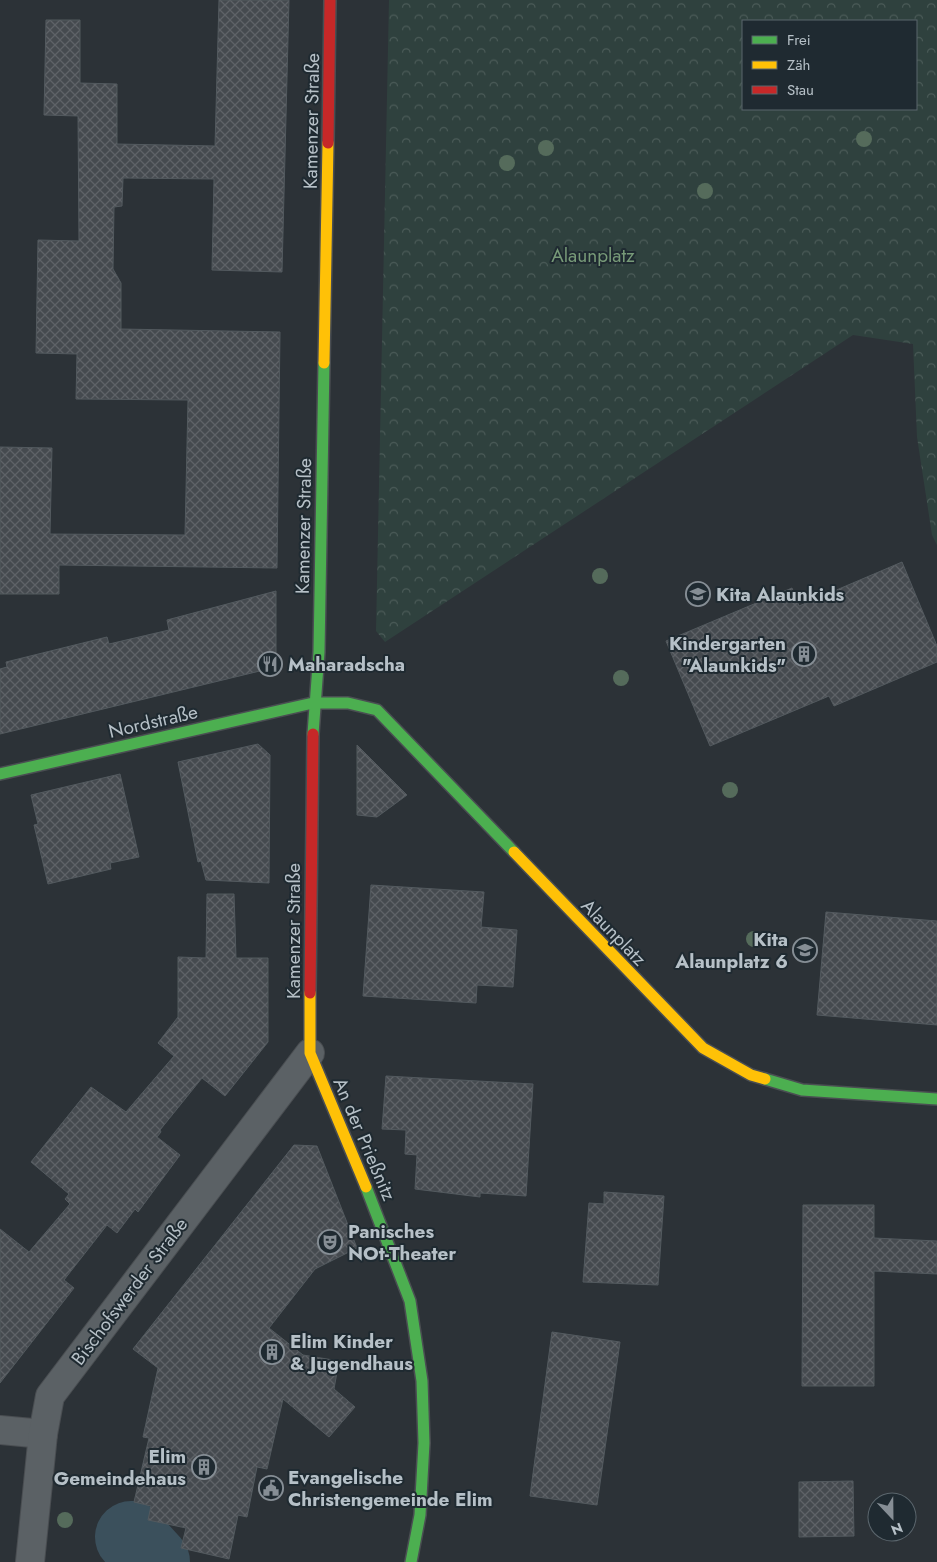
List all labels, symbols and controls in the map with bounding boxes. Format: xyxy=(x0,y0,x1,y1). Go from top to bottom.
legend xyxy=(742,20,917,110)
text: Frei xyxy=(787,29,811,51)
street label: Kamenzer Straße xyxy=(297,53,326,189)
text: Zäh xyxy=(787,54,810,76)
text: Stau xyxy=(787,79,814,101)
park label: Alaunplatz xyxy=(551,242,635,269)
street label: Kamenzer Straße xyxy=(289,458,318,594)
school or university icon: Kita Alaunkids xyxy=(685,581,711,607)
place label: Kita Alaunkids xyxy=(716,581,845,608)
place label: Kindergarten "Alaunkids" xyxy=(669,630,786,679)
building icon: Kindergarten "Alaunkids" xyxy=(791,641,817,667)
restaurant icon: Maharadscha xyxy=(257,651,283,677)
place label: Maharadscha xyxy=(288,651,405,678)
street label: Nordstraße xyxy=(106,698,201,745)
street label: Kamenzer Straße xyxy=(280,863,307,999)
street label: Alaunplatz xyxy=(575,893,653,972)
place label: Kita Alaunplatz 6 xyxy=(674,926,788,975)
school or university icon: Kita Alaunplatz 6 xyxy=(792,937,818,963)
street label: An der Prießnitz xyxy=(326,1073,403,1205)
street label: Bischofswerder Straße xyxy=(65,1212,194,1371)
place label: Panisches NOt-Theater xyxy=(348,1218,456,1267)
theatre icon: Panisches NOt-Theater xyxy=(317,1229,343,1255)
place label: Elim Kinder & Jugendhaus xyxy=(290,1328,413,1377)
building icon: Elim Kinder & Jugendhaus xyxy=(259,1339,285,1365)
place label: Elim Gemeindehaus xyxy=(54,1443,186,1492)
building icon: Elim Gemeindehaus xyxy=(191,1454,217,1480)
place label: Evangelische Christengemeinde Elim xyxy=(288,1464,493,1513)
public building icon: Evangelische Christengemeinde Elim xyxy=(258,1475,284,1501)
north arrow xyxy=(867,1492,917,1542)
text: N xyxy=(888,1518,906,1540)

